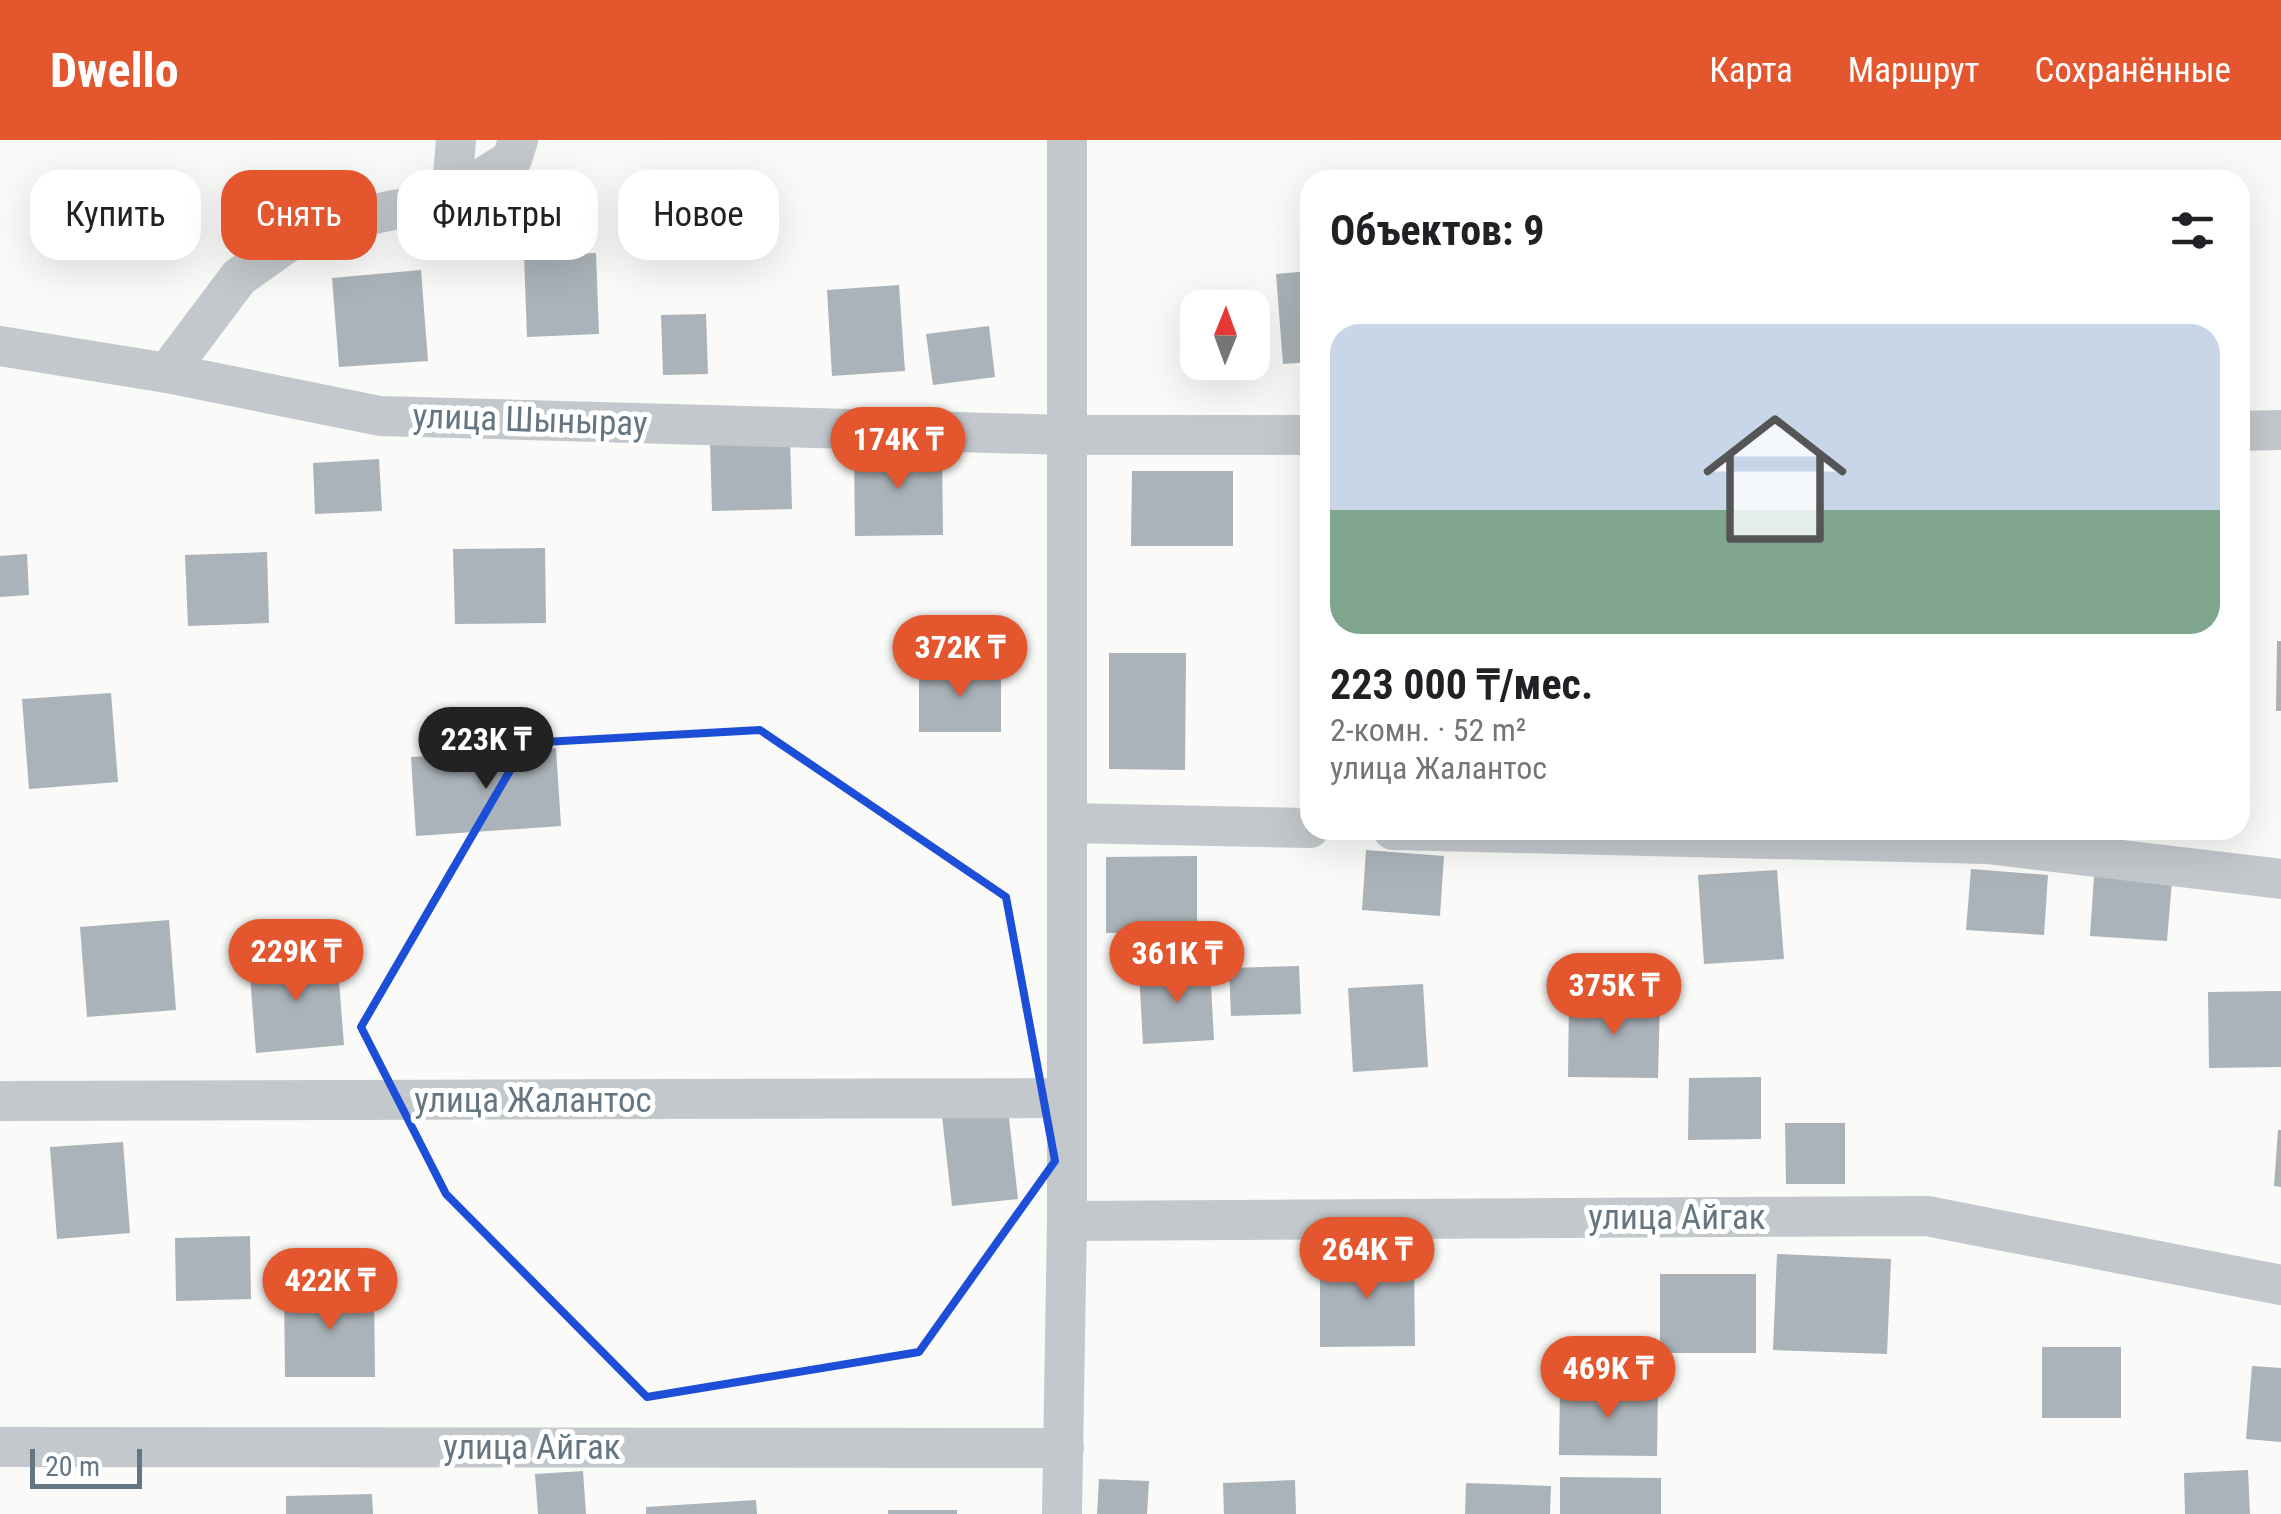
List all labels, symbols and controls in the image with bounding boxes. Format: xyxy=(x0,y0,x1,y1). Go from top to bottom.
text: Dwello xyxy=(50,42,179,99)
text: Карта xyxy=(1709,50,1793,91)
text: Маршрут xyxy=(1848,50,1980,91)
text: Сохранённые xyxy=(2035,50,2231,91)
chip: Купить xyxy=(30,170,201,260)
chip: Снять xyxy=(221,170,377,260)
chip: Фильтры xyxy=(397,170,598,260)
chip: Новое xyxy=(618,170,779,260)
icon: filters xyxy=(2165,203,2220,258)
text: Объектов: 9 xyxy=(1330,206,1544,255)
north arrow xyxy=(1180,290,1270,380)
map controls xyxy=(1180,290,1270,380)
icon: home xyxy=(1685,389,1865,569)
street label: улица Шынырау xyxy=(412,395,648,445)
pin: 174K ₸ xyxy=(817,407,979,492)
text: 174K ₸ xyxy=(852,420,944,458)
pin: 372K ₸ xyxy=(879,615,1041,700)
text: 372K ₸ xyxy=(914,628,1006,666)
text: 223 000 ₸/мес. xyxy=(1330,660,1593,709)
pin: 223K ₸ xyxy=(405,707,567,792)
text: 2-комн. · 52 m² xyxy=(1330,711,1526,749)
text: 223K ₸ xyxy=(440,720,532,758)
text: улица Жалантос xyxy=(1330,749,1547,787)
pin: 229K ₸ xyxy=(215,919,377,1004)
pin: 361K ₸ xyxy=(1096,921,1258,1006)
text: 229K ₸ xyxy=(250,932,342,970)
text: 361K ₸ xyxy=(1131,934,1223,972)
pin: 375K ₸ xyxy=(1533,953,1695,1038)
text: 375K ₸ xyxy=(1568,966,1660,1004)
street label: улица Жалантос xyxy=(414,1080,652,1121)
street label: улица Айгак xyxy=(1588,1197,1766,1238)
pin: 264K ₸ xyxy=(1286,1217,1448,1302)
text: 264K ₸ xyxy=(1321,1230,1413,1268)
pin: 422K ₸ xyxy=(249,1248,411,1333)
text: 422K ₸ xyxy=(284,1261,376,1299)
pin: 469K ₸ xyxy=(1527,1336,1689,1421)
text: 469K ₸ xyxy=(1562,1349,1654,1387)
street label: улица Айгак xyxy=(443,1427,621,1468)
scale bar xyxy=(30,1444,142,1488)
text: 20 m xyxy=(45,1450,100,1483)

